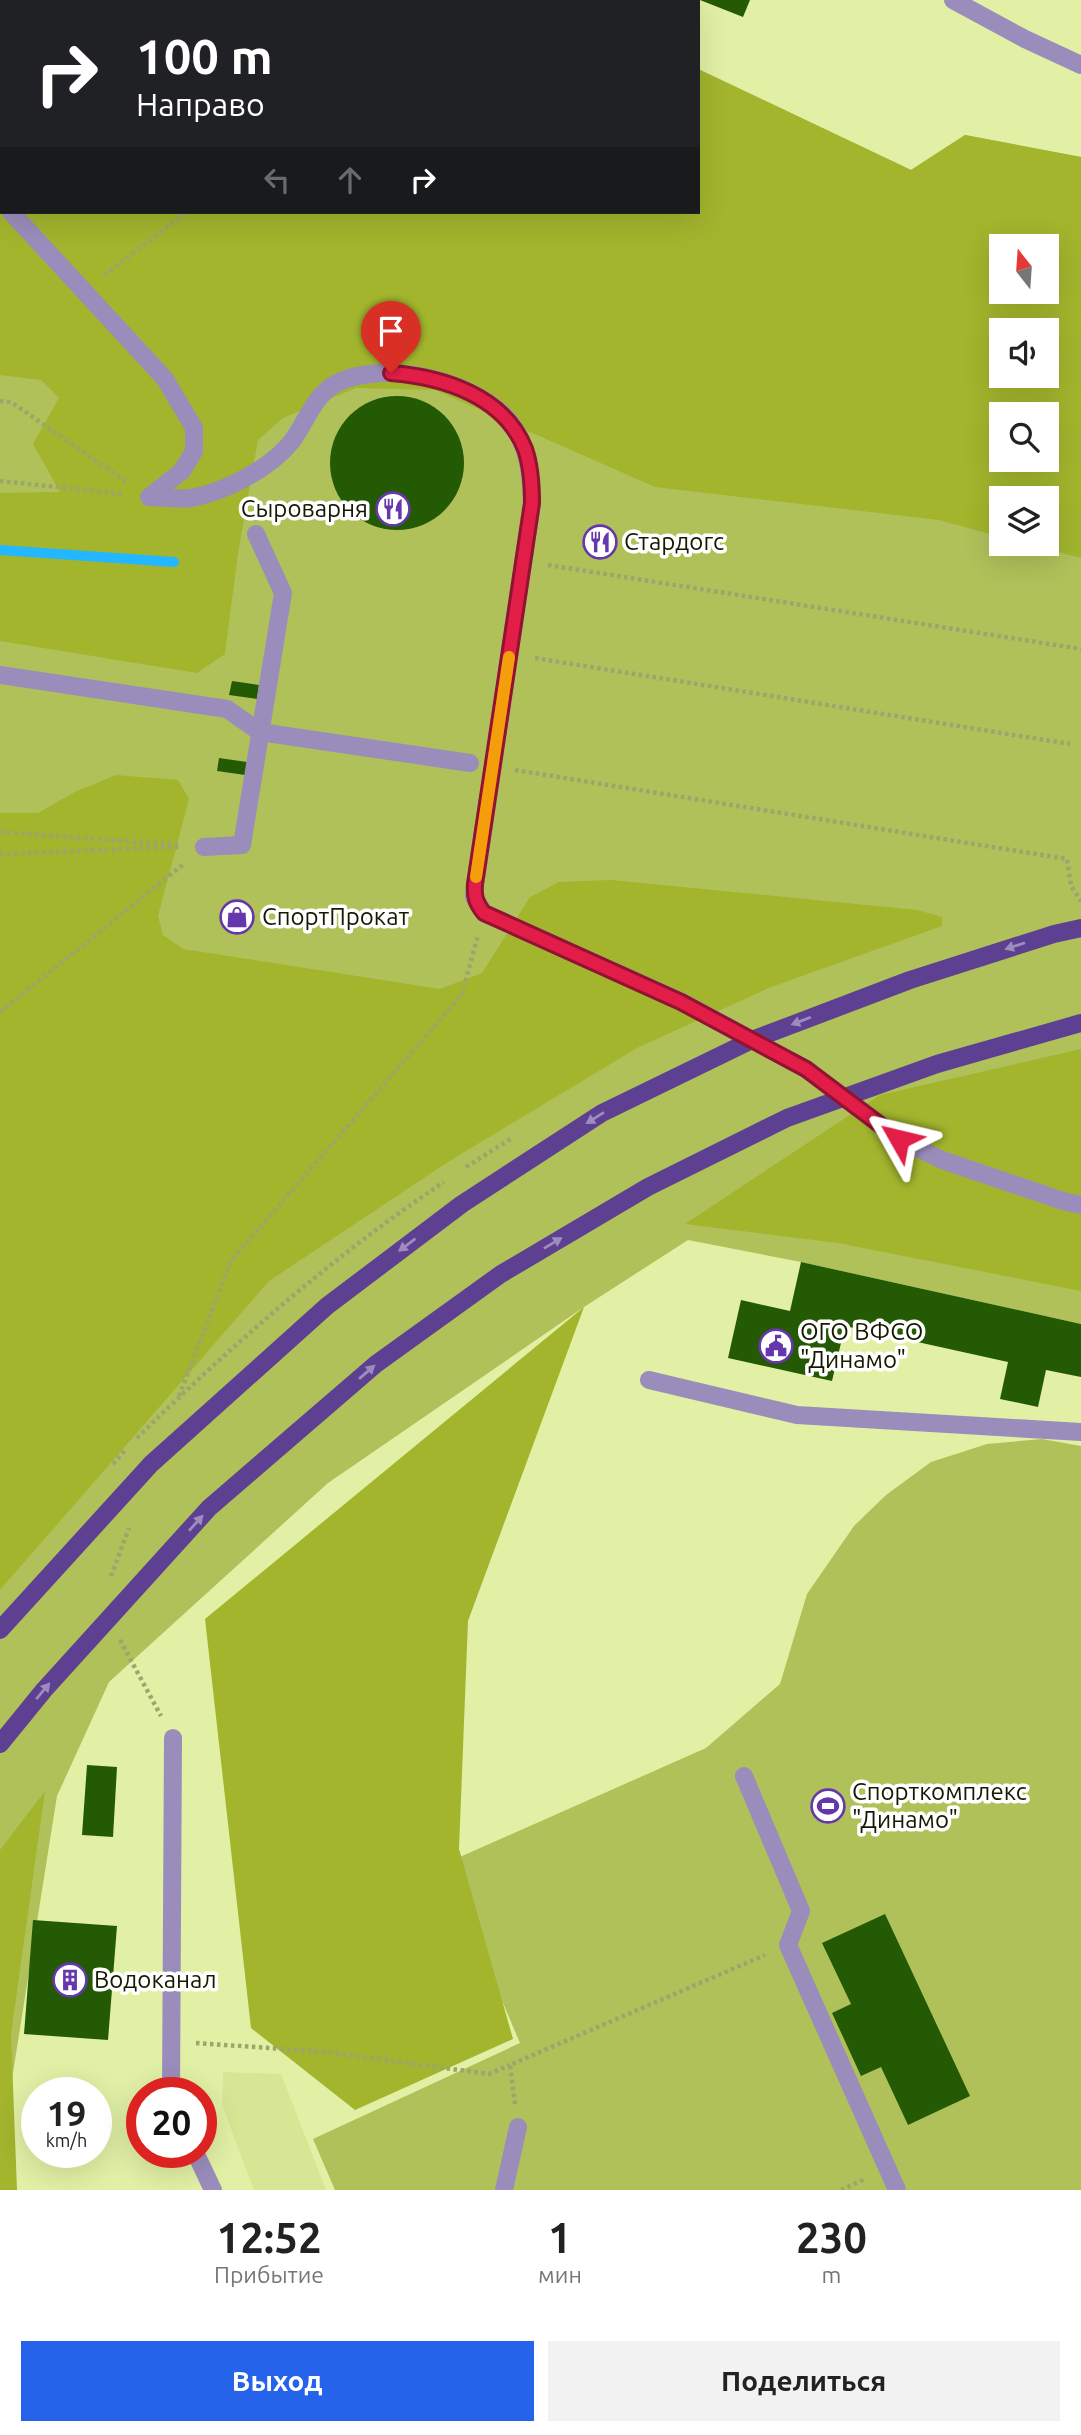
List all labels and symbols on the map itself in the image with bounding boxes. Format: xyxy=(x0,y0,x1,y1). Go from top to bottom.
north arrow xyxy=(989,234,1059,304)
pin xyxy=(361,301,421,373)
restaurant icon: Сыроварня xyxy=(374,490,412,528)
place label: Сыроварня xyxy=(241,495,368,522)
restaurant icon: Стардогс xyxy=(581,523,619,561)
place label: Стардогс xyxy=(624,528,724,555)
shop icon: СпортПрокат xyxy=(218,898,256,936)
place label: СпортПрокат xyxy=(262,903,410,930)
one-way arrow xyxy=(1005,942,1026,952)
one-way arrow xyxy=(790,1016,811,1027)
position arrow xyxy=(862,1102,936,1176)
one-way arrow xyxy=(585,1111,605,1124)
one-way arrow xyxy=(544,1237,563,1249)
one-way arrow xyxy=(398,1238,416,1253)
place label: ОГО ВФСО "Динамо" xyxy=(800,1318,923,1373)
public building icon: ОГО ВФСО "Динамо" xyxy=(757,1327,795,1365)
one-way arrow xyxy=(358,1365,375,1380)
one-way arrow xyxy=(188,1514,204,1532)
one-way arrow xyxy=(35,1683,50,1700)
place label: Спорткомплекс "Динамо" xyxy=(852,1778,1027,1833)
sports icon: Спорткомплекс "Динамо" xyxy=(809,1787,847,1825)
building icon: Водоканал xyxy=(51,1961,89,1999)
place label: Водоканал xyxy=(94,1966,216,1993)
speed limit sign: 20 xyxy=(126,2077,217,2168)

